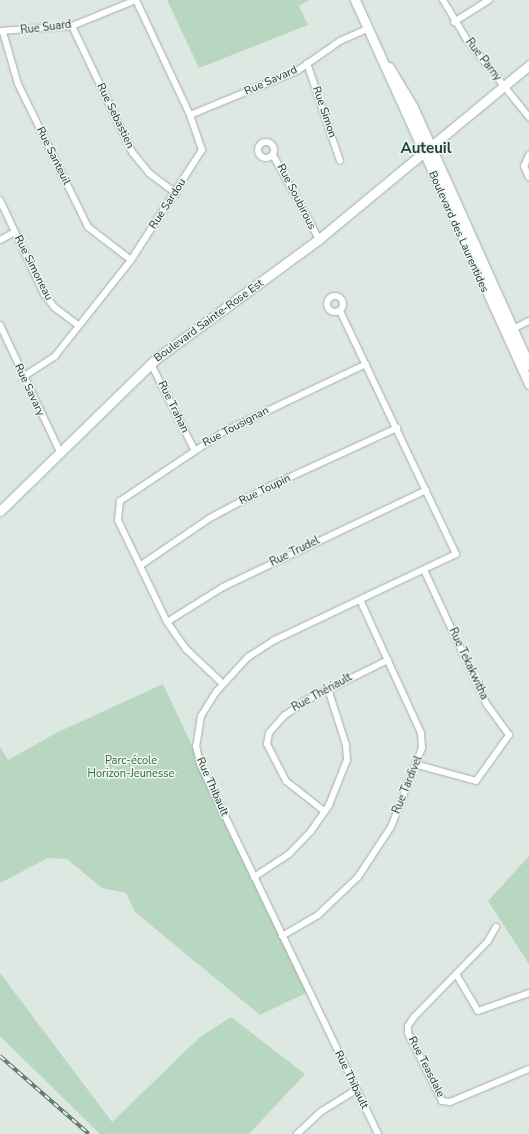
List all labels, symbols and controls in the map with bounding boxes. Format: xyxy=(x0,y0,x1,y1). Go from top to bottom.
street label: Rue Suard xyxy=(20,18,72,38)
street label: Rue Parny xyxy=(462,36,504,84)
street label: Rue Savard xyxy=(243,63,299,99)
street label: Rue Sebastien xyxy=(94,81,136,151)
street label: Rue Simon xyxy=(309,85,339,139)
street label: Rue Santeuil xyxy=(33,125,73,187)
district label: Auteuil xyxy=(401,140,451,158)
street label: Rue Soubirous xyxy=(274,162,318,232)
street label: Boulevard des Laurentides xyxy=(425,169,491,295)
street label: Rue Sardou xyxy=(147,176,189,232)
street label: Rue Simoneau xyxy=(11,233,55,303)
street label: Boulevard Sainte-Rose Est xyxy=(152,277,266,365)
street label: Rue Savary xyxy=(11,362,47,418)
street label: Rue Trahan xyxy=(155,379,191,435)
street label: Rue Tousignan xyxy=(201,404,271,450)
street label: Rue Toupin xyxy=(237,472,293,508)
street label: Rue Trudel xyxy=(268,534,322,570)
street label: Rue Tekakwitha xyxy=(446,626,490,702)
street label: Rue Thériault xyxy=(290,671,354,715)
street label: Rue Tardivel xyxy=(390,754,426,816)
park label: Parc-école Horizon-Jeunesse xyxy=(88,755,174,781)
street label: Rue Thibault xyxy=(193,756,231,818)
street label: Rue Teasdale xyxy=(405,1034,447,1100)
street label: Rue Thibault xyxy=(331,1049,371,1111)

